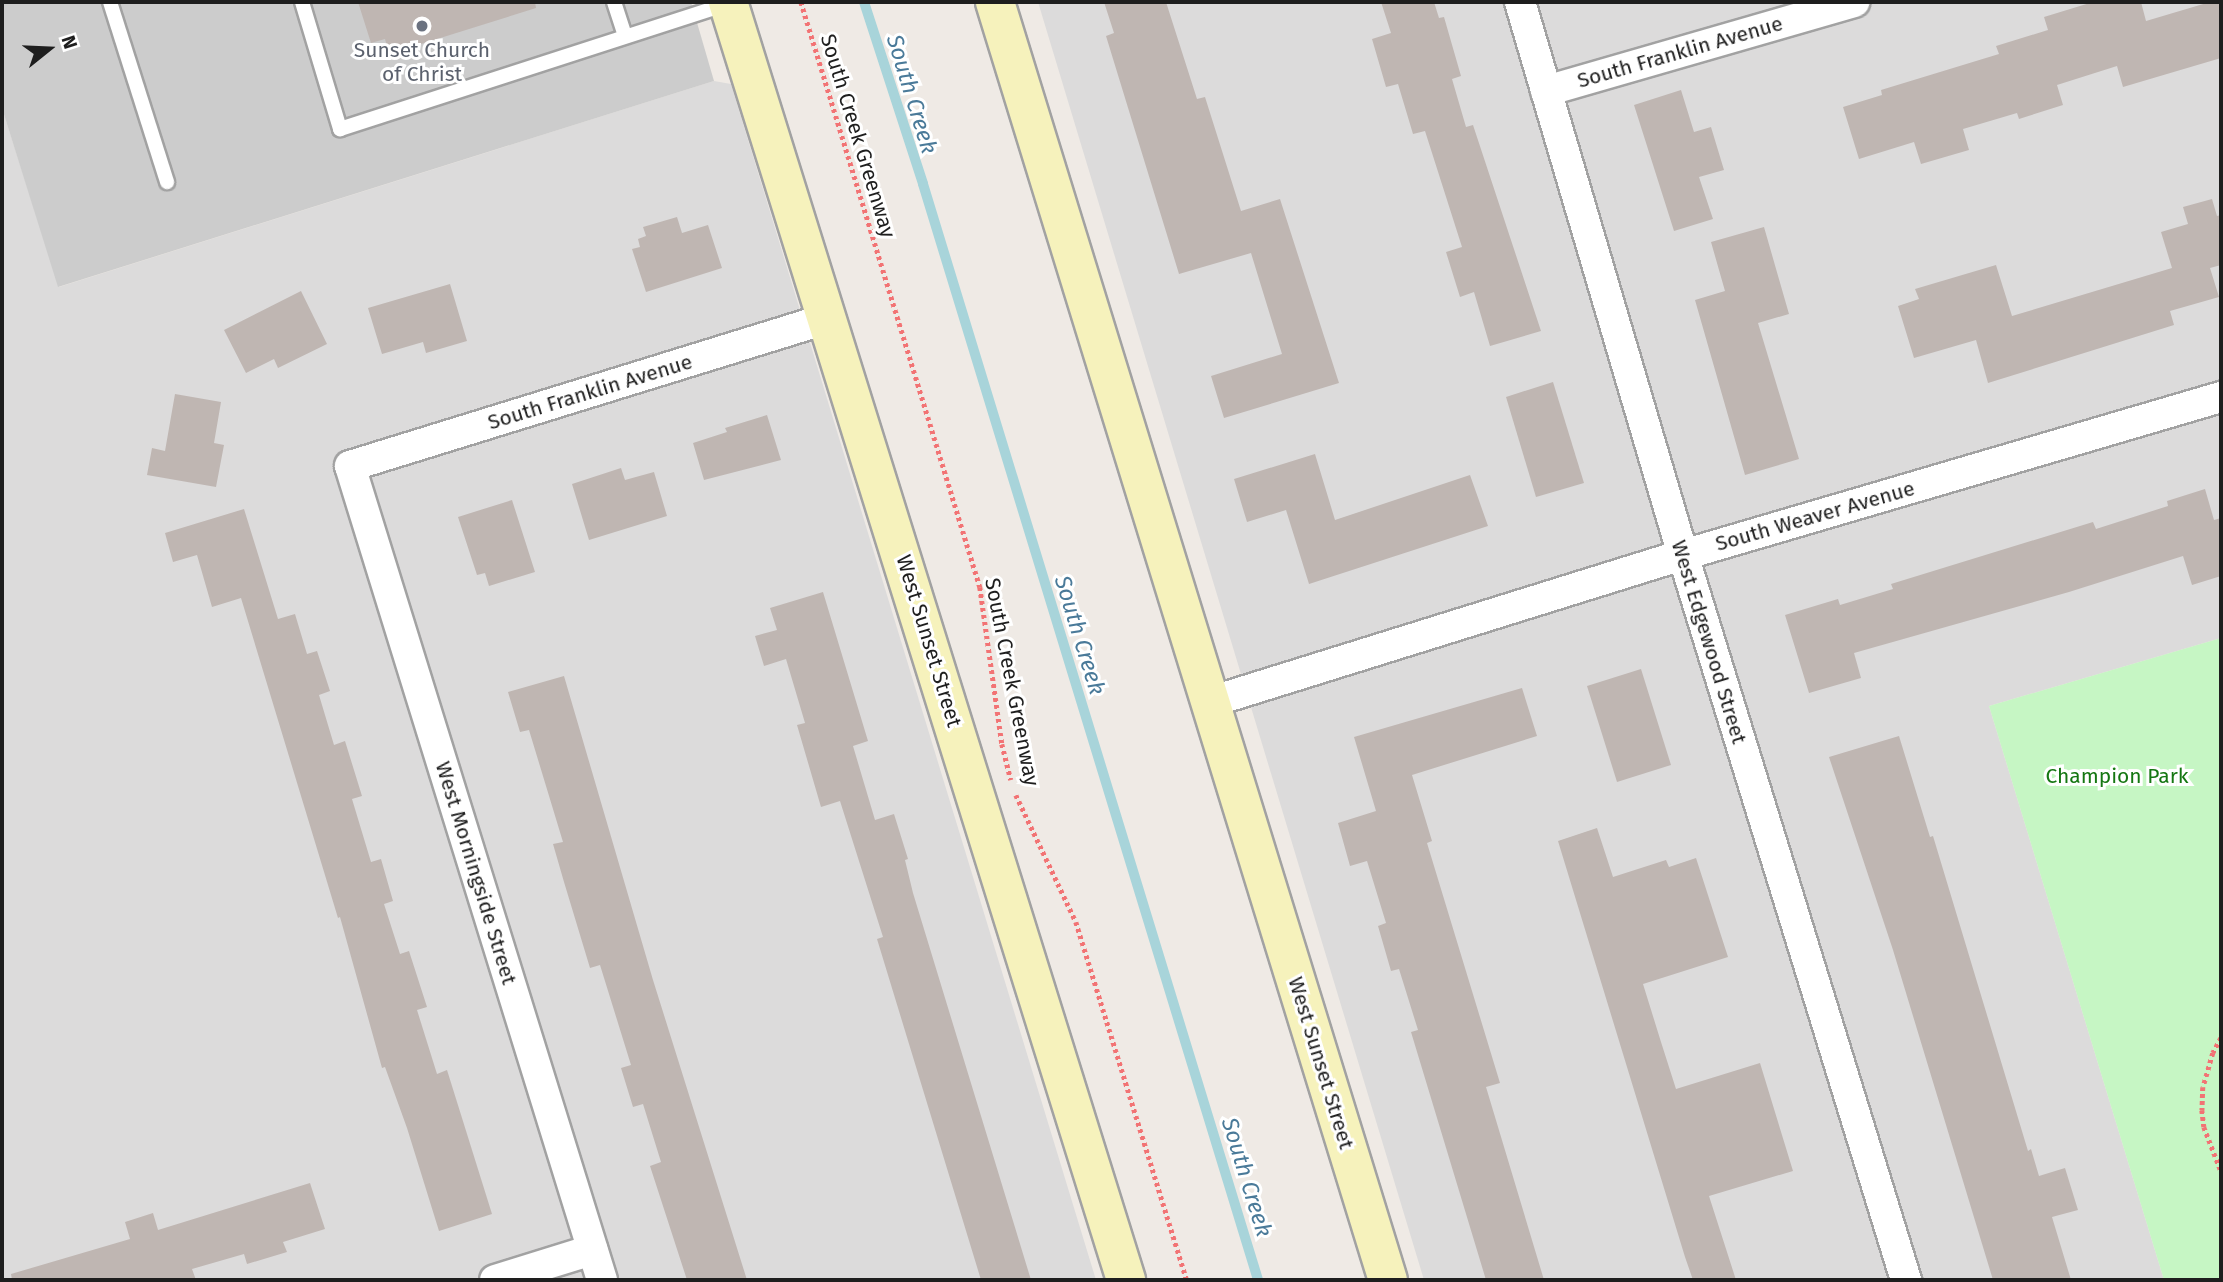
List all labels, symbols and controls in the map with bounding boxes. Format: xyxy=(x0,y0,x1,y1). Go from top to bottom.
street label: South Franklin Avenue xyxy=(1574,11,1786,93)
north arrow xyxy=(14,14,84,84)
marker: Sunset Church of Christ xyxy=(414,18,430,34)
street label: South Creek Greenway xyxy=(815,31,901,241)
water label: South Creek xyxy=(881,31,943,157)
text: N xyxy=(57,33,82,52)
place label: Sunset Church of Christ xyxy=(354,37,490,87)
street label: South Franklin Avenue xyxy=(485,349,695,435)
street label: South Weaver Avenue xyxy=(1713,476,1917,556)
street label: West Edgewood Street xyxy=(1666,537,1752,747)
street label: West Sunset Street xyxy=(891,552,967,730)
water label: South Creek xyxy=(1049,572,1111,698)
street label: South Creek Greenway xyxy=(979,576,1045,788)
street label: West Morningside Street xyxy=(430,758,522,988)
park label: Champion Park xyxy=(2045,763,2189,789)
street label: West Sunset Street xyxy=(1283,974,1359,1152)
water label: South Creek xyxy=(1216,1114,1278,1240)

